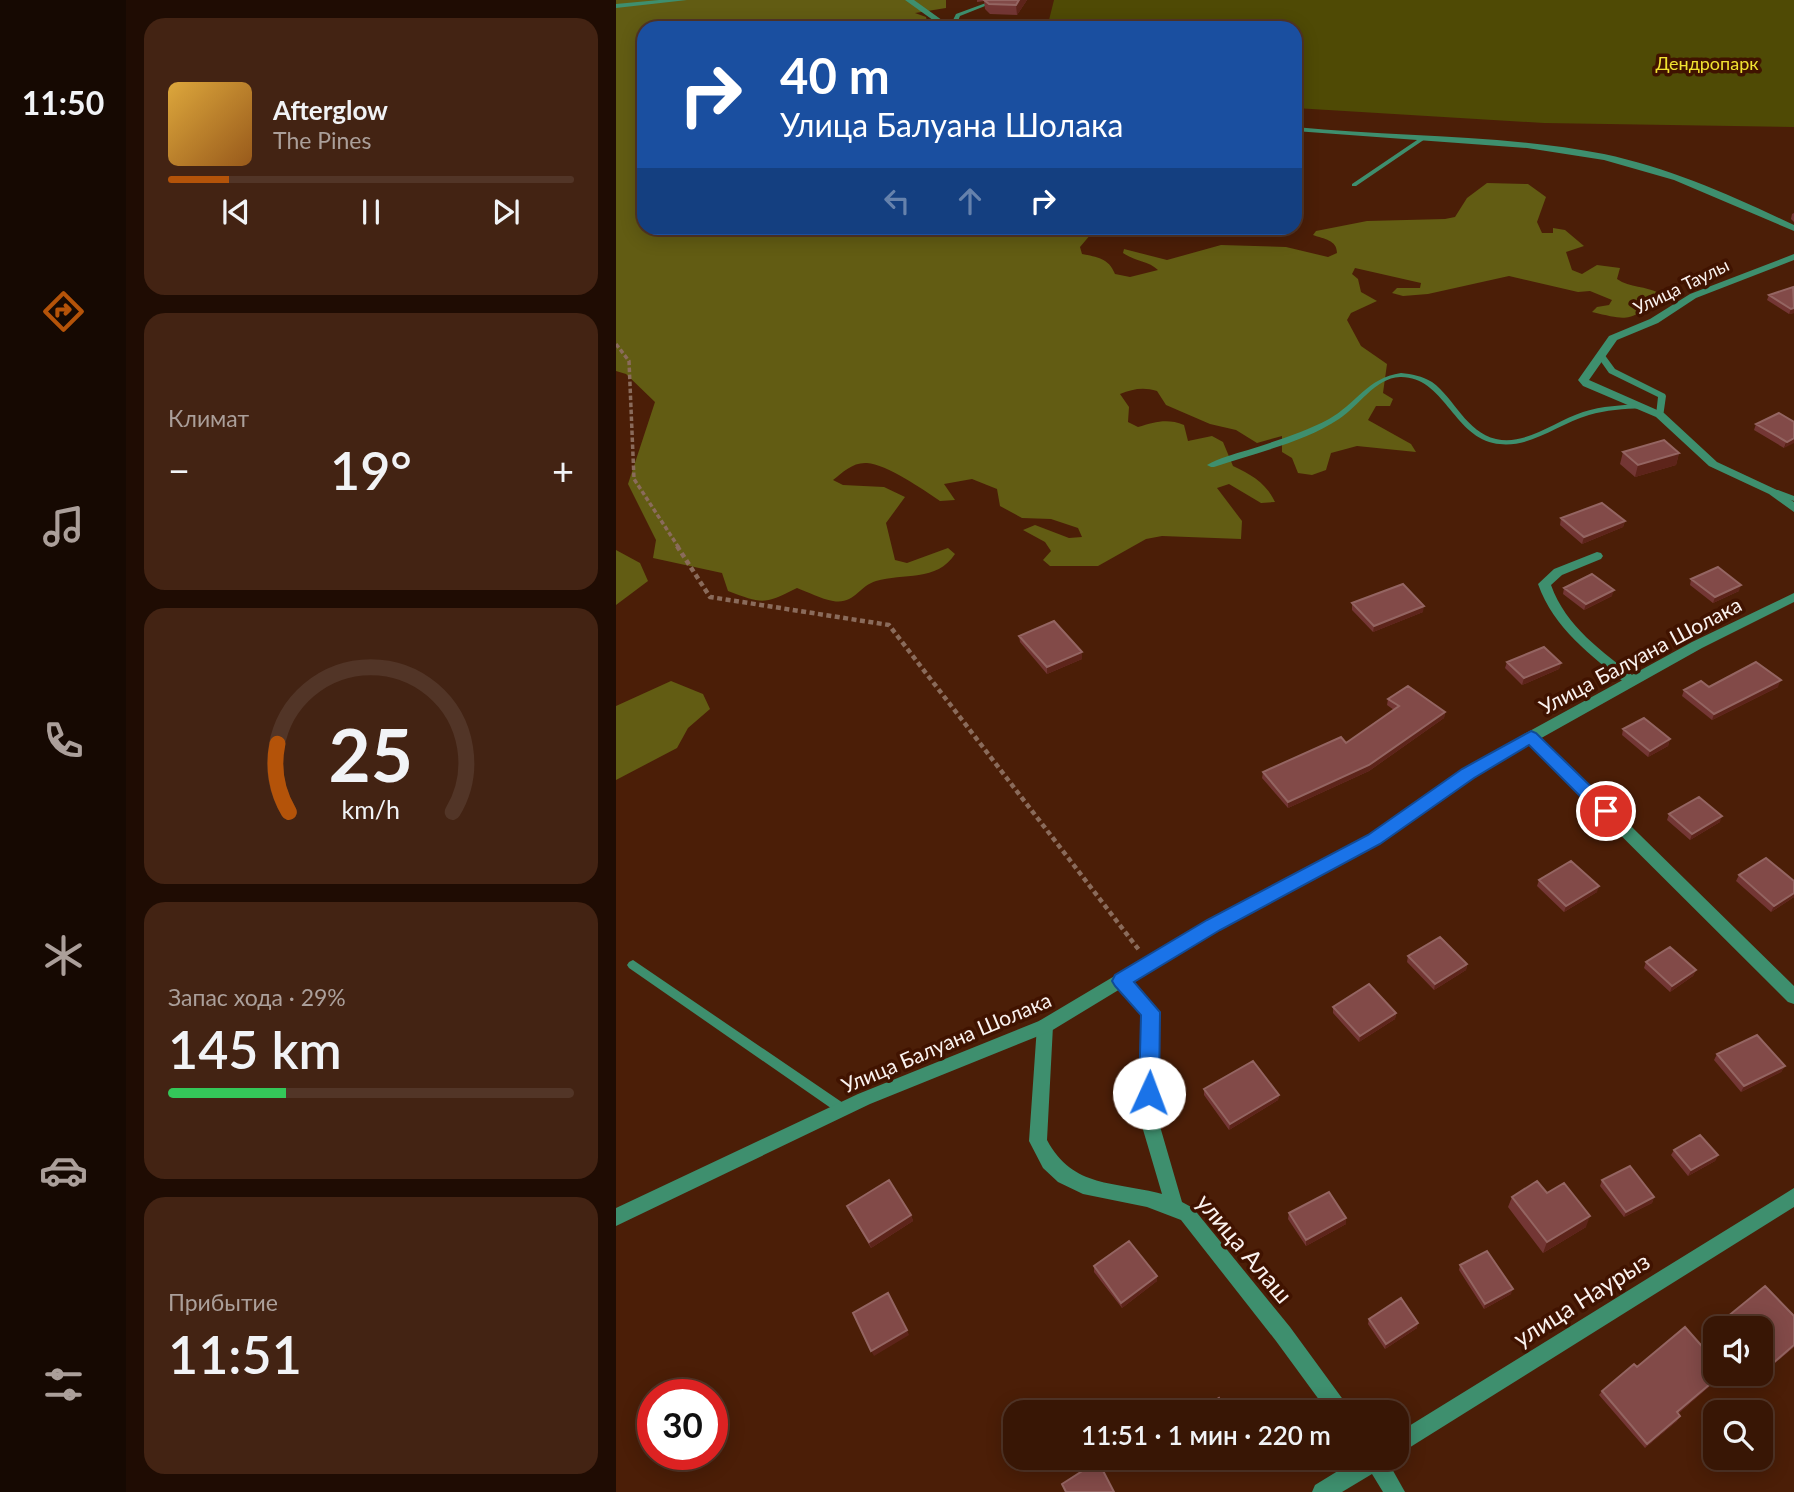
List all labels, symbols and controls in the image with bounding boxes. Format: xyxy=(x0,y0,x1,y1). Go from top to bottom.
text: 40 m xyxy=(780,46,890,104)
icon: right xyxy=(665,49,756,140)
park label: Дендропарк xyxy=(1655,52,1759,74)
text: 11:50 xyxy=(22,83,104,122)
text: Afterglow xyxy=(273,94,388,126)
text: Улица Балуана Шолака xyxy=(780,105,1124,144)
text: The Pines xyxy=(273,126,371,154)
icon: left xyxy=(878,182,916,220)
icon: ahead xyxy=(951,182,989,220)
icon: right xyxy=(1024,182,1062,220)
icon: previous xyxy=(217,193,255,231)
icon: pause xyxy=(352,193,390,231)
icon: next xyxy=(487,193,525,231)
street label: Улица Таулы xyxy=(1630,253,1732,319)
icon: directions xyxy=(39,287,88,336)
text: Климат xyxy=(168,404,249,432)
text: 19° xyxy=(330,439,412,501)
text: − xyxy=(168,447,190,493)
text: + xyxy=(552,447,574,493)
icon: music xyxy=(39,502,88,551)
street label: Улица Балуана Шолака xyxy=(1535,591,1745,719)
text: 25 xyxy=(329,710,413,798)
icon: phone xyxy=(39,716,88,765)
pin xyxy=(1576,781,1636,841)
icon: arrive xyxy=(1587,792,1625,830)
text: km/h xyxy=(342,794,400,824)
icon: climate xyxy=(39,931,88,980)
text: Запас хода · 29% xyxy=(168,983,346,1011)
street label: Улица Балуана Шолака xyxy=(837,986,1055,1098)
text: 145 km xyxy=(168,1018,342,1080)
position arrow xyxy=(1112,1056,1186,1130)
icon: car xyxy=(39,1146,88,1195)
street label: улица Алаш xyxy=(1191,1187,1299,1309)
street label: улица Наурыз xyxy=(1507,1246,1655,1352)
text: Прибытие xyxy=(168,1288,278,1316)
map controls xyxy=(1703,1316,1773,1470)
button: sound xyxy=(1703,1316,1773,1386)
text: 11:51 xyxy=(168,1323,302,1385)
icon: filters xyxy=(39,1360,88,1409)
speed limit sign: 30 xyxy=(637,1379,728,1470)
button: search xyxy=(1703,1400,1773,1470)
text: 11:51 · 1 мин · 220 m xyxy=(1081,1419,1331,1451)

